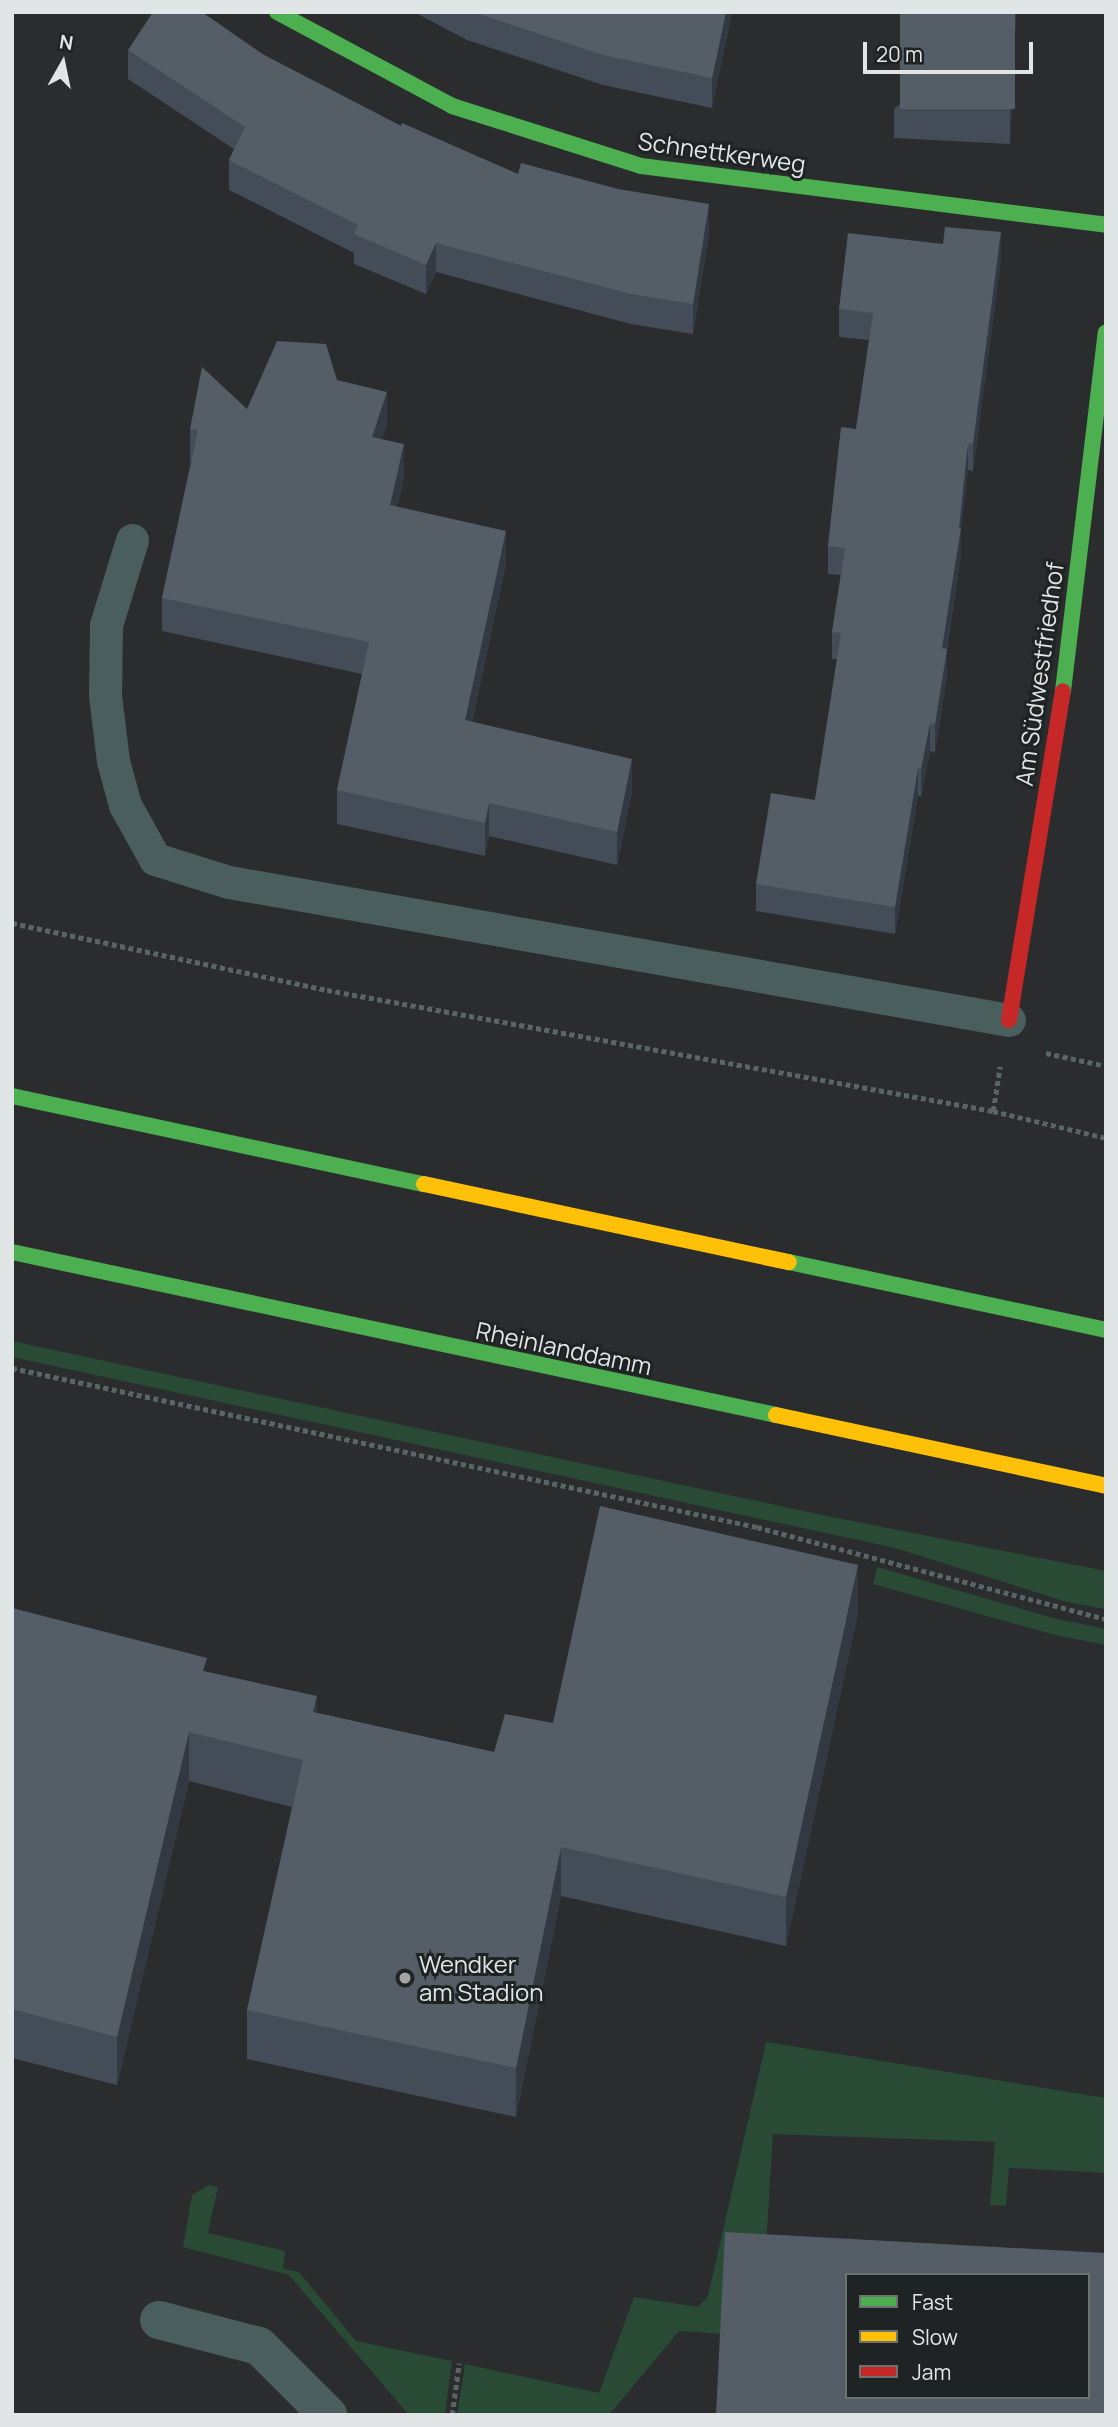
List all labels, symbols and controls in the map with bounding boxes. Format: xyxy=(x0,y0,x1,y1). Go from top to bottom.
north arrow xyxy=(28,28,98,98)
text: N xyxy=(58,28,75,56)
scale bar xyxy=(866,28,1036,72)
text: 20 m xyxy=(876,40,923,68)
street label: Schnettkerweg xyxy=(636,126,808,178)
street label: Am Südwestfriedhof xyxy=(1009,560,1069,788)
street label: Rheinlanddamm xyxy=(474,1315,654,1381)
place label: Wendker am Stadion xyxy=(419,1950,543,2006)
marker: Wendker am Stadion xyxy=(397,1970,413,1986)
legend xyxy=(845,2273,1090,2399)
text: Fast xyxy=(912,2288,953,2316)
text: Slow xyxy=(912,2323,958,2351)
text: Jam xyxy=(912,2358,951,2386)

